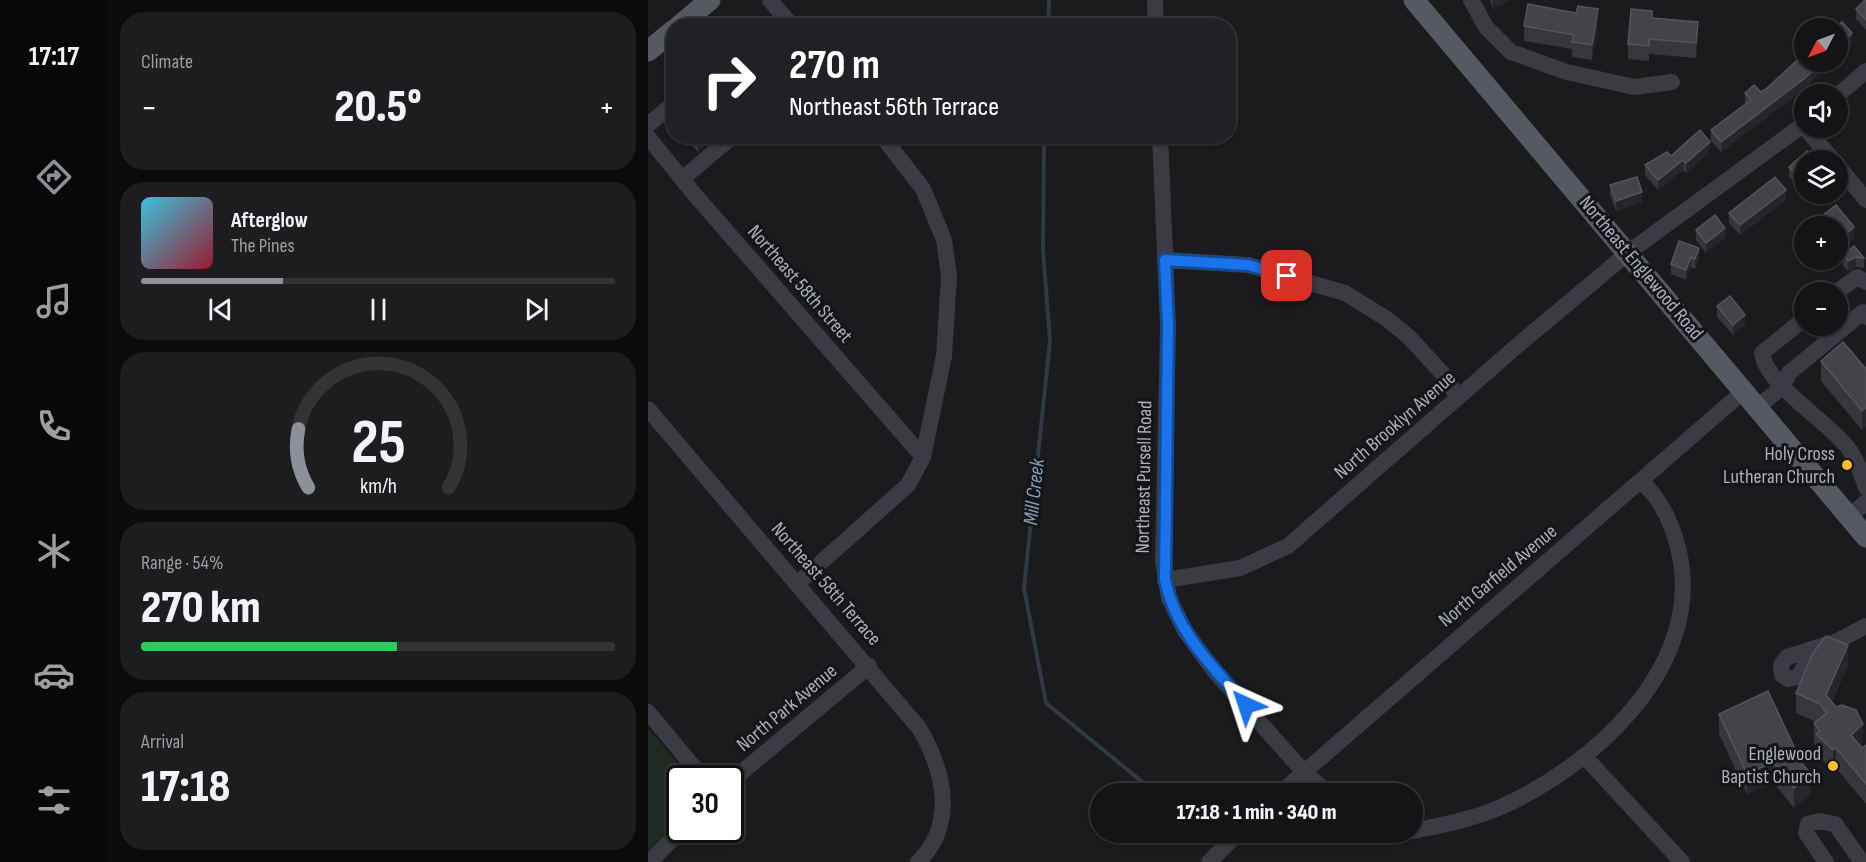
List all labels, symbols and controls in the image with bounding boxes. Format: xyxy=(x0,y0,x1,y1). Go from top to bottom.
north arrow xyxy=(1794,18,1848,72)
map controls xyxy=(1794,18,1848,336)
text: 270 m xyxy=(789,40,880,91)
text: 17:17 xyxy=(29,41,79,73)
icon: right xyxy=(690,42,768,120)
text: Climate xyxy=(141,50,193,74)
text: 20.5° xyxy=(334,80,422,135)
button: sound xyxy=(1794,84,1848,138)
text: − xyxy=(141,88,157,128)
text: + xyxy=(599,88,615,128)
text: Northeast 56th Terrace xyxy=(789,91,999,123)
button: layers xyxy=(1794,150,1848,204)
icon: directions xyxy=(33,156,75,198)
street label: Northeast Englewood Road xyxy=(1574,191,1708,345)
text: Afterglow xyxy=(231,207,308,234)
button: + xyxy=(1794,216,1848,270)
street label: Northeast 58th Street xyxy=(742,220,858,348)
text: The Pines xyxy=(231,234,295,258)
pin xyxy=(1261,250,1312,301)
icon: arrive xyxy=(1270,259,1303,292)
icon: music xyxy=(33,280,75,322)
button: − xyxy=(1794,282,1848,336)
icon: previous xyxy=(204,293,237,326)
icon: pause xyxy=(362,293,395,326)
icon: next xyxy=(520,293,553,326)
street label: North Brooklyn Avenue xyxy=(1329,366,1461,484)
street label: Northeast Pursell Road xyxy=(1131,400,1157,554)
icon: phone xyxy=(33,405,75,447)
text: 25 xyxy=(351,406,405,481)
place label: Holy Cross Lutheran Church xyxy=(1723,442,1835,489)
water label: Mill Creek xyxy=(1018,456,1050,526)
marker: Holy Cross Lutheran Church xyxy=(1840,458,1854,472)
text: km/h xyxy=(359,474,397,499)
street label: Northeast 58th Terrace xyxy=(766,517,886,651)
street label: North Garfield Avenue xyxy=(1434,520,1562,632)
icon: climate xyxy=(33,530,75,572)
text: Range · 54% xyxy=(141,551,223,575)
text: 270 km xyxy=(141,581,260,636)
icon: car xyxy=(33,654,75,696)
street label: North Park Avenue xyxy=(732,659,842,757)
position arrow xyxy=(1214,673,1278,737)
text: Arrival xyxy=(141,730,184,754)
place label: Englewood Baptist Church xyxy=(1721,742,1821,789)
marker: Englewood Baptist Church xyxy=(1826,759,1840,773)
text: 17:18 xyxy=(141,760,230,815)
speed limit sign: 30 xyxy=(666,765,744,843)
icon: filters xyxy=(33,779,75,821)
text: 17:18 · 1 min · 340 m xyxy=(1176,799,1337,826)

